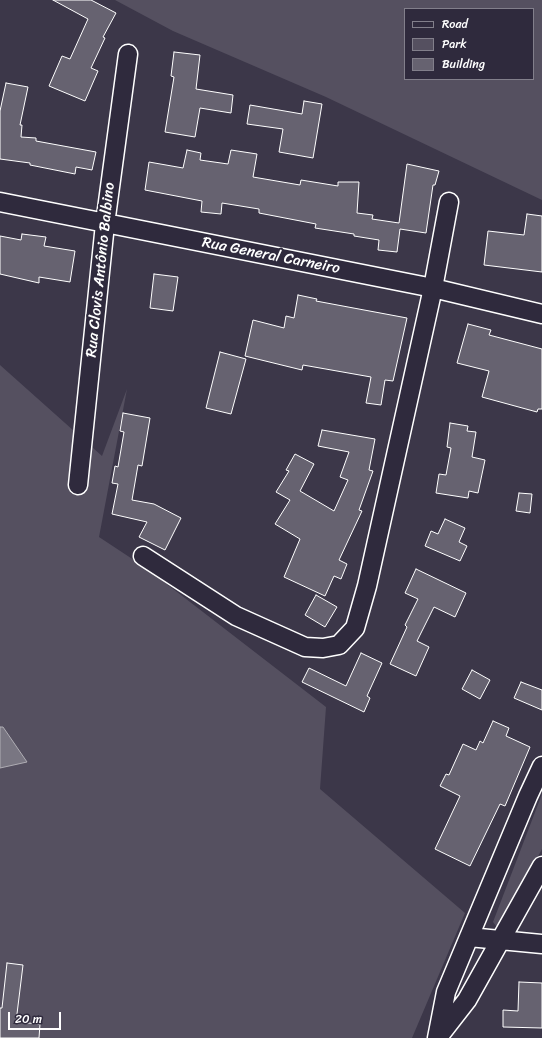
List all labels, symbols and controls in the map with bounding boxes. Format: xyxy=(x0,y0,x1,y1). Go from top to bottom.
legend xyxy=(404,8,534,80)
text: Road xyxy=(442,13,468,35)
text: Park xyxy=(442,33,467,55)
text: Building xyxy=(442,53,485,75)
street label: Rua Clovis Antônio Balbino xyxy=(83,182,119,358)
street label: Rua General Carneiro xyxy=(201,234,341,278)
scale bar xyxy=(10,1004,63,1030)
text: 20 m xyxy=(15,1008,42,1030)

